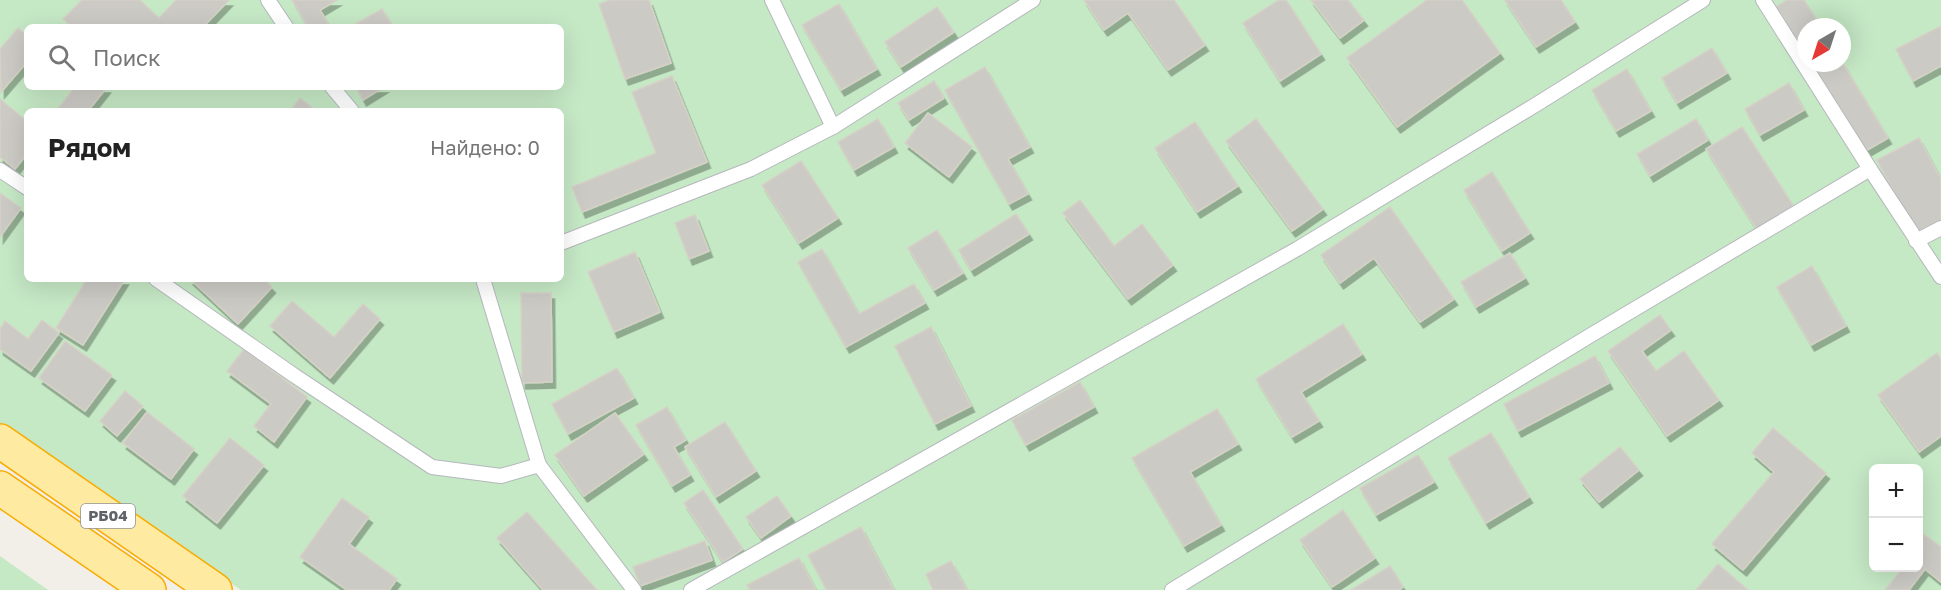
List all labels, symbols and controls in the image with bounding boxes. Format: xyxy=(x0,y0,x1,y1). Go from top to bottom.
north arrow xyxy=(1797,18,1851,72)
search box xyxy=(24,24,564,90)
icon: search xyxy=(45,41,78,74)
text: Поиск xyxy=(93,44,161,71)
text: Рядом xyxy=(48,132,131,163)
text: Найдено: 0 xyxy=(430,135,540,159)
map controls xyxy=(1869,464,1923,572)
button: + xyxy=(1869,464,1923,518)
road number: РБ04 xyxy=(81,504,135,528)
button: − xyxy=(1869,518,1923,572)

